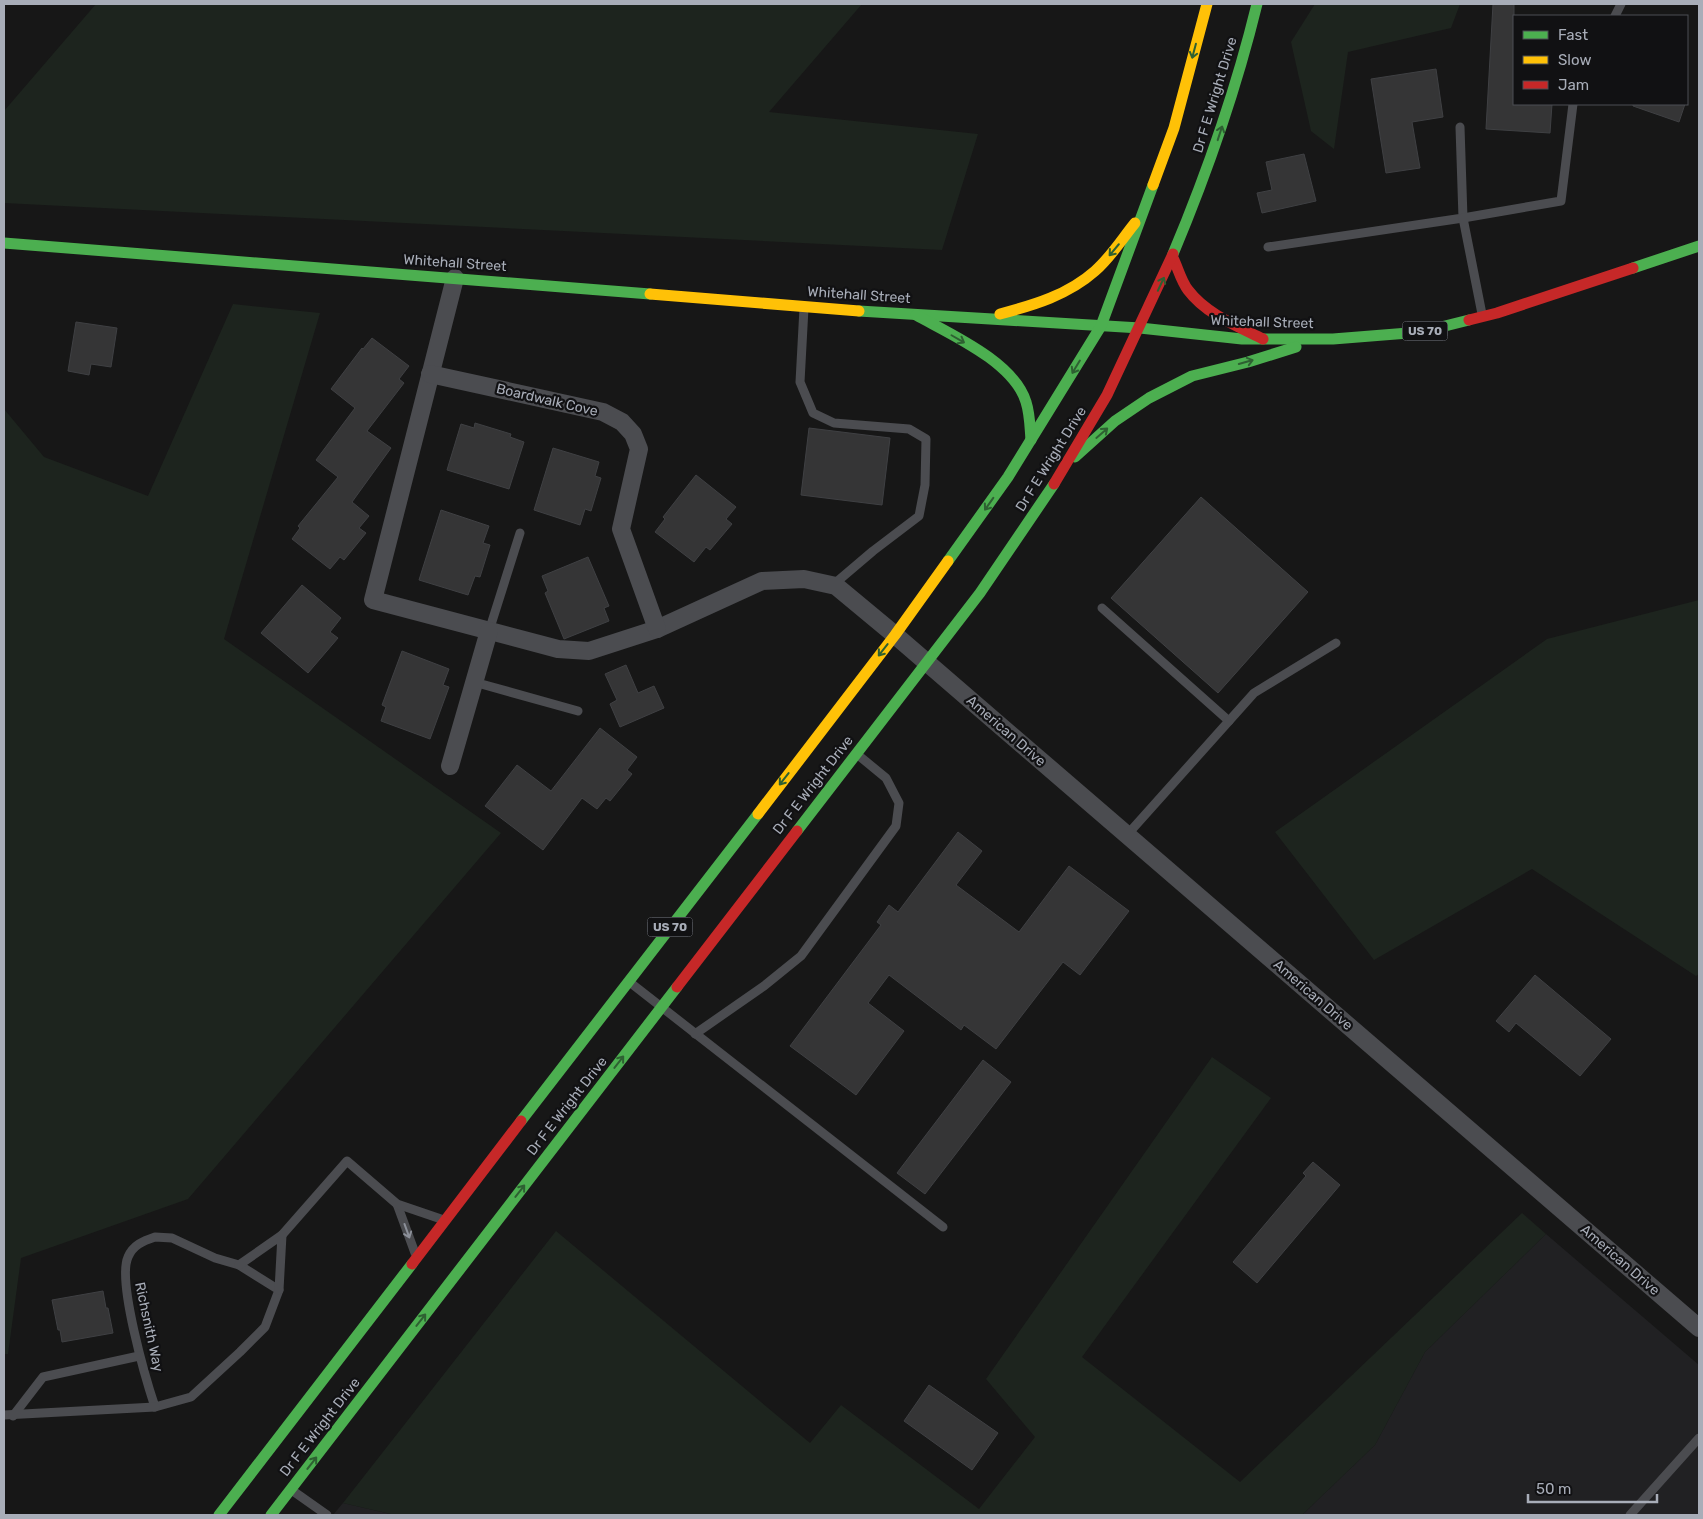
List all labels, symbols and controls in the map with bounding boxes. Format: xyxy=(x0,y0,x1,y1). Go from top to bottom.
legend xyxy=(1513,15,1688,105)
text: Fast xyxy=(1558,26,1588,44)
street label: Dr F E Wright Drive xyxy=(1189,35,1241,155)
one-way arrow xyxy=(1189,42,1199,58)
text: Slow xyxy=(1558,51,1591,69)
text: Jam xyxy=(1558,76,1589,94)
one-way arrow xyxy=(1215,125,1225,141)
one-way arrow xyxy=(1109,243,1120,256)
street label: Whitehall Street xyxy=(403,251,508,275)
one-way arrow xyxy=(1156,277,1166,292)
street label: Whitehall Street xyxy=(807,283,912,307)
street label: Whitehall Street xyxy=(1210,312,1314,332)
road number: US 70 xyxy=(1402,322,1448,341)
one-way arrow xyxy=(951,334,966,344)
one-way arrow xyxy=(1238,357,1254,367)
one-way arrow xyxy=(1070,360,1080,374)
street label: Boardwalk Cove xyxy=(495,380,600,420)
street label: Dr F E Wright Drive xyxy=(1012,403,1090,515)
one-way arrow xyxy=(1096,427,1109,438)
one-way arrow xyxy=(984,497,994,511)
one-way arrow xyxy=(878,643,889,656)
street label: American Drive xyxy=(963,692,1049,770)
street label: Dr F E Wright Drive xyxy=(769,732,857,838)
one-way arrow xyxy=(779,772,790,785)
road number: US 70 xyxy=(648,918,692,936)
street label: American Drive xyxy=(1270,956,1356,1034)
street label: Dr F E Wright Drive xyxy=(523,1053,611,1159)
one-way arrow xyxy=(614,1056,625,1069)
one-way arrow xyxy=(515,1185,526,1198)
street label: American Drive xyxy=(1577,1221,1663,1299)
one-way arrow xyxy=(403,1223,412,1238)
street label: Richsnith Way xyxy=(131,1281,167,1374)
one-way arrow xyxy=(416,1314,427,1327)
street label: Dr F E Wright Drive xyxy=(276,1374,364,1480)
one-way arrow xyxy=(306,1457,317,1470)
scale bar xyxy=(1528,1472,1657,1504)
text: 50 m xyxy=(1536,1480,1571,1498)

